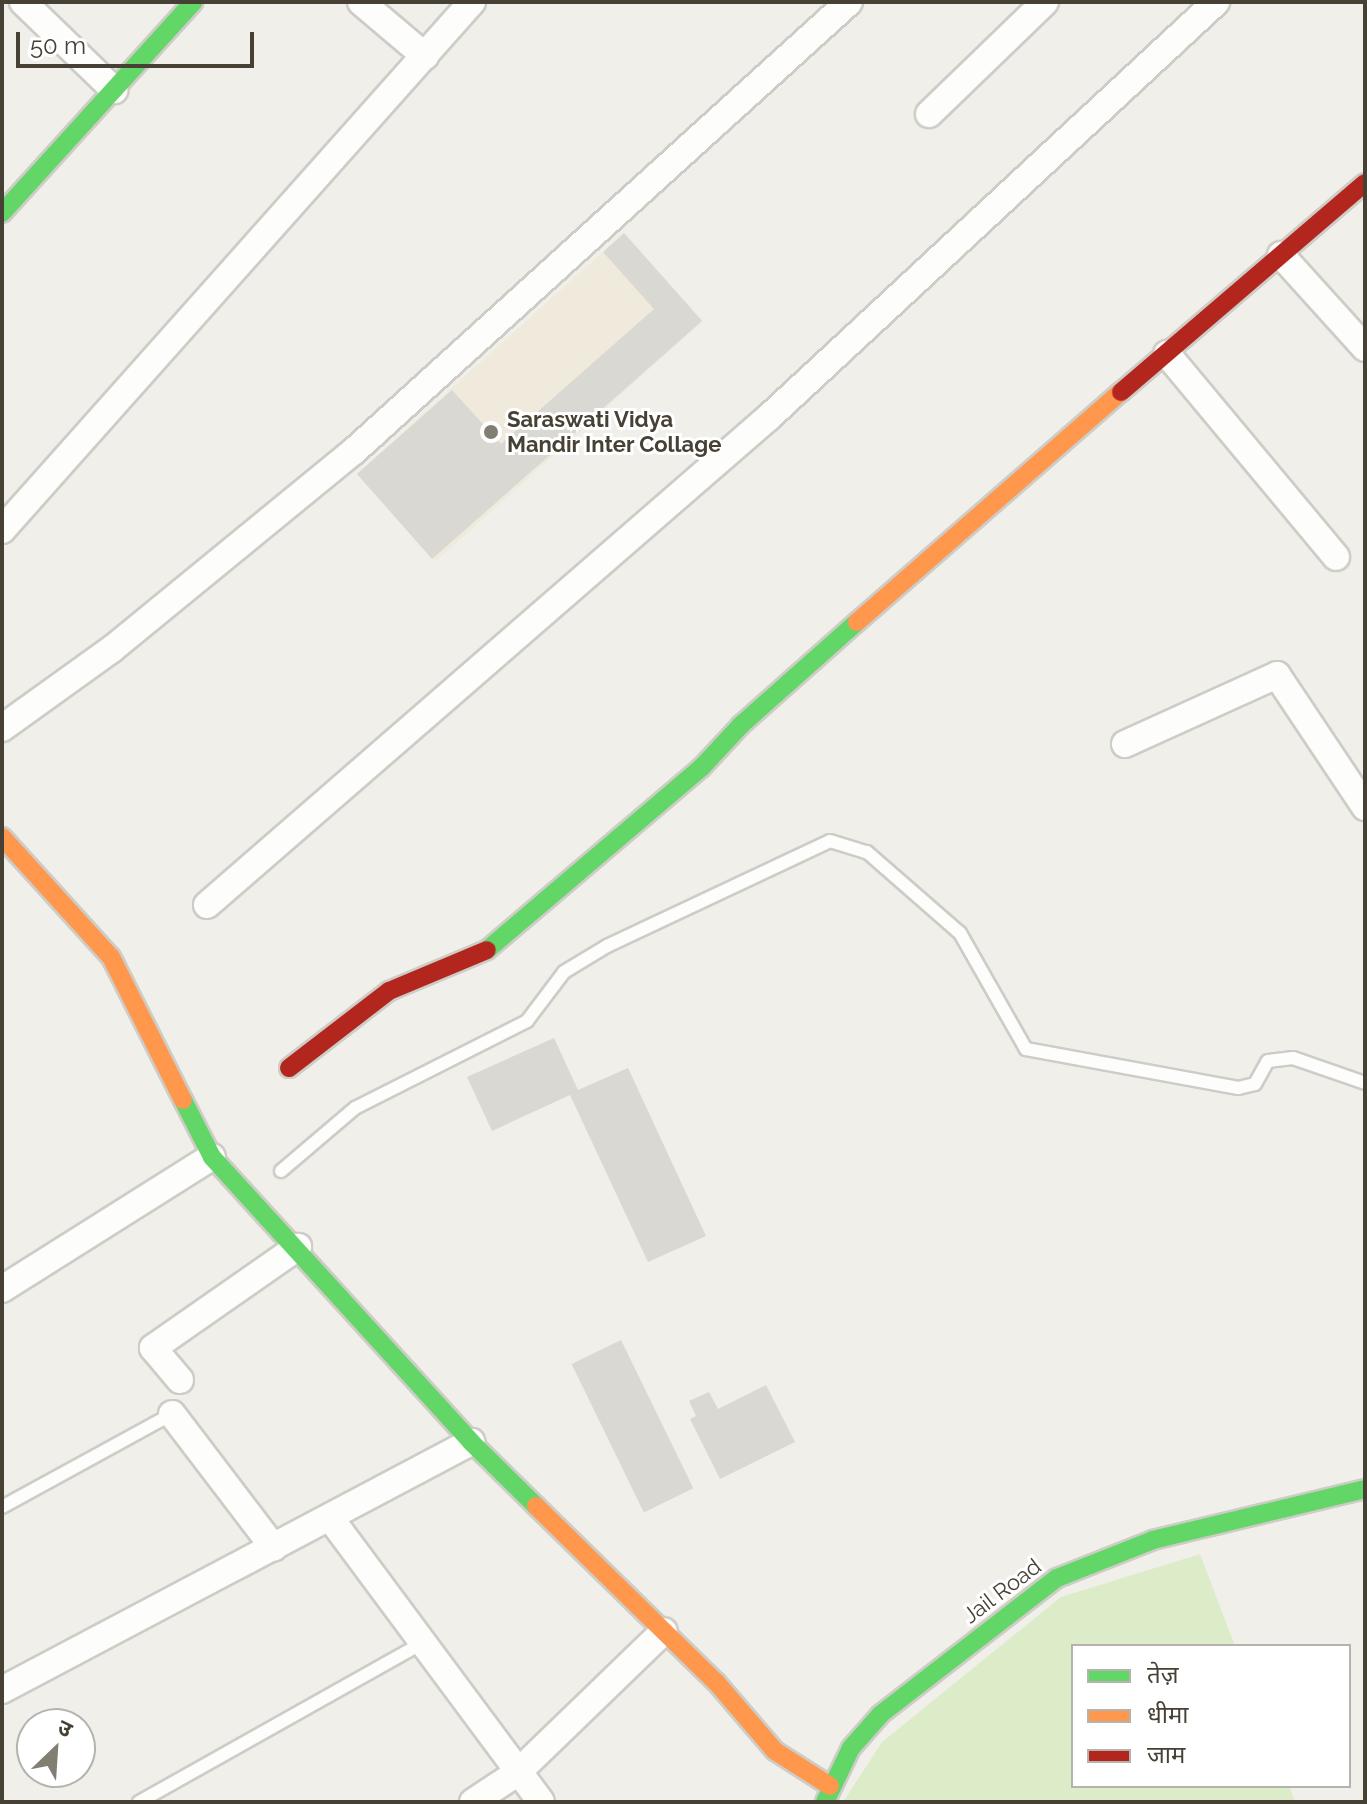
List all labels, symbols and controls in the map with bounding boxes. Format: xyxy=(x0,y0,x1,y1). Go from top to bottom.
scale bar xyxy=(20,16,258,66)
text: 50 m xyxy=(30,31,86,60)
place label: Saraswati Vidya Mandir Inter Collage xyxy=(507,406,722,458)
marker: Saraswati Vidya Mandir Inter Collage xyxy=(482,423,500,441)
street label: Jail Road xyxy=(958,1553,1046,1629)
legend xyxy=(1071,1644,1351,1788)
text: तेज़ xyxy=(1147,1660,1179,1689)
text: धीमा xyxy=(1147,1700,1189,1729)
north arrow xyxy=(16,1708,96,1788)
text: उ xyxy=(54,1714,77,1743)
text: जाम xyxy=(1147,1740,1185,1769)

